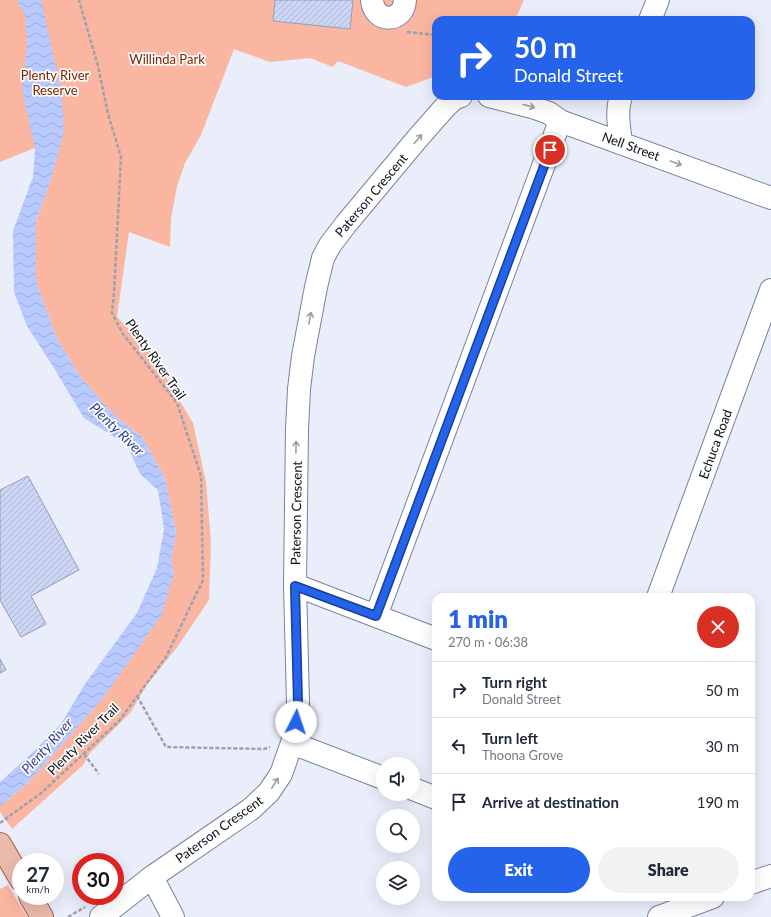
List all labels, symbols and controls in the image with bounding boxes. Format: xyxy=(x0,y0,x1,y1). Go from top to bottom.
text: 50 m xyxy=(514,30,577,64)
icon: right xyxy=(448,32,500,84)
park label: Willinda Park xyxy=(129,51,205,67)
text: Donald Street xyxy=(514,64,623,86)
park label: Plenty River Reserve xyxy=(21,67,90,98)
one-way arrow xyxy=(522,103,535,111)
street label: Nell Street xyxy=(600,128,662,164)
one-way arrow xyxy=(413,133,422,144)
pin xyxy=(533,133,567,167)
icon: arrive xyxy=(539,139,561,161)
street label: Paterson Crescent xyxy=(331,150,411,240)
one-way arrow xyxy=(669,159,681,167)
one-way arrow xyxy=(306,312,314,325)
street label: Plenty River Trail xyxy=(122,316,190,402)
water label: Plenty River xyxy=(87,399,148,459)
street label: Echuca Road xyxy=(695,407,735,481)
one-way arrow xyxy=(293,441,300,454)
street label: Paterson Crescent xyxy=(287,460,305,565)
text: 1 min xyxy=(448,604,508,633)
button: close xyxy=(697,606,739,648)
text: 270 m · 06:38 xyxy=(448,634,528,650)
text: Turn right xyxy=(482,673,547,691)
icon: right xyxy=(448,679,470,701)
text: 50 m xyxy=(705,681,739,699)
text: Donald Street xyxy=(482,691,561,707)
street label: Plenty River Trail xyxy=(44,700,122,778)
position arrow xyxy=(275,701,317,743)
water label: Plenty River xyxy=(18,715,76,777)
text: Turn left xyxy=(482,729,538,747)
icon: left xyxy=(448,735,470,757)
text: 30 m xyxy=(705,737,739,755)
text: Thoona Grove xyxy=(482,747,563,763)
map controls xyxy=(376,757,420,905)
button: sound xyxy=(376,757,420,801)
one-way arrow xyxy=(271,778,279,789)
icon: arrive xyxy=(448,791,470,813)
street label: Paterson Crescent xyxy=(172,792,266,866)
text: Arrive at destination xyxy=(482,793,619,811)
text: 190 m xyxy=(697,793,739,811)
button: search xyxy=(376,809,420,853)
button: Exit xyxy=(448,847,590,893)
button: Share xyxy=(598,847,739,893)
speed limit sign: 30 xyxy=(72,853,124,905)
button: layers xyxy=(376,861,420,905)
text: 27 xyxy=(26,862,50,886)
text: km/h xyxy=(26,883,50,895)

